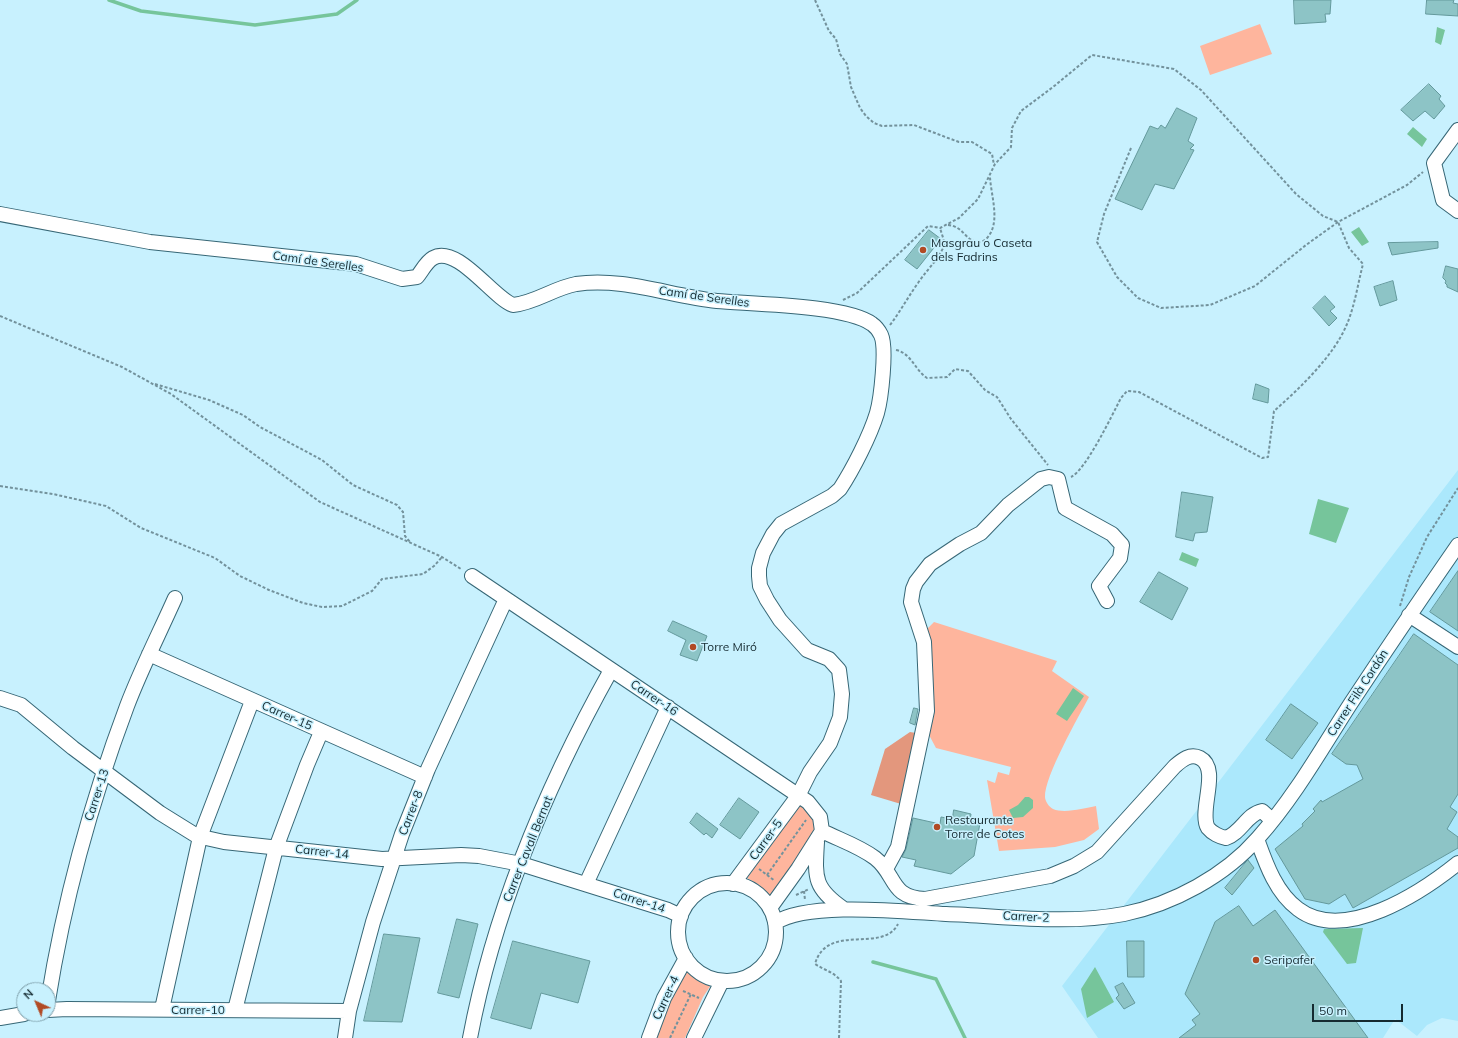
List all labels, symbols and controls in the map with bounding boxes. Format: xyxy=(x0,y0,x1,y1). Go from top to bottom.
place label: Masgrau o Caseta dels Fadrins xyxy=(931,236,1032,264)
marker: Masgrau o Caseta dels Fadrins xyxy=(918,245,928,255)
street label: Camí de Serelles xyxy=(272,248,364,276)
street label: Camí de Serelles xyxy=(658,283,750,311)
place label: Torre Miró xyxy=(701,640,757,654)
marker: Torre Miró xyxy=(688,642,698,652)
street label: Carrer Filà Cordón xyxy=(1325,647,1391,739)
street label: Carrer-16 xyxy=(628,677,680,719)
street label: Carrer-15 xyxy=(259,698,315,734)
street label: Carrer-13 xyxy=(82,767,112,823)
street label: Carrer-8 xyxy=(396,789,426,837)
street label: Carrer Cavall Bernat xyxy=(500,794,556,904)
place label: Restaurante Torre de Cotes xyxy=(945,813,1025,841)
street label: Carrer-5 xyxy=(746,817,786,863)
marker: Restaurante Torre de Cotes xyxy=(932,822,942,832)
street label: Carrer-14 xyxy=(294,842,350,862)
street label: Carrer-14 xyxy=(611,886,667,916)
street label: Carrer-2 xyxy=(1002,909,1050,925)
place label: Seripafer xyxy=(1264,953,1314,967)
marker: Seripafer xyxy=(1251,955,1261,965)
street label: Carrer-4 xyxy=(650,974,682,1022)
north arrow xyxy=(16,982,56,1022)
text: N xyxy=(21,986,36,1002)
scale bar xyxy=(1314,996,1405,1022)
street label: Carrer-10 xyxy=(171,1003,225,1017)
text: 50 m xyxy=(1319,1003,1347,1018)

